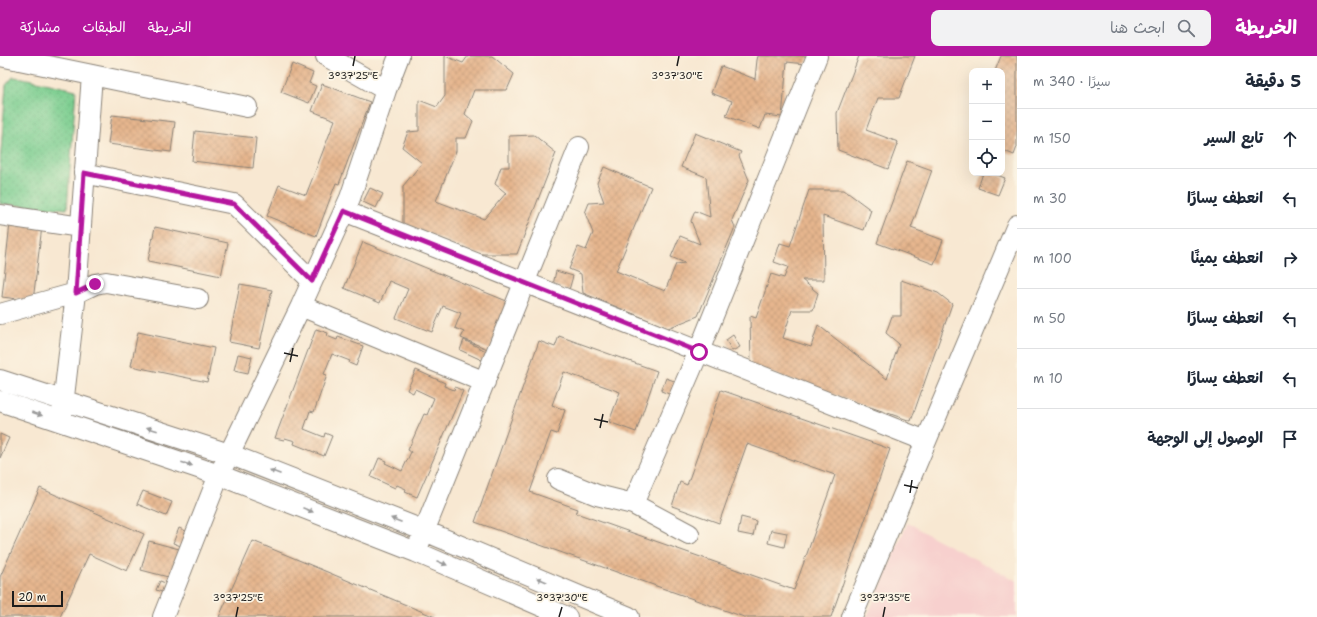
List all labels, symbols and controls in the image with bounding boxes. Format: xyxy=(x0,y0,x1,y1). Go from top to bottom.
search box xyxy=(931,10,1211,46)
text: الخريطة xyxy=(1235,15,1297,40)
icon: search xyxy=(1175,17,1197,39)
text: مشاركة xyxy=(20,18,60,36)
text: الطبقات xyxy=(82,18,126,36)
text: الخريطة xyxy=(148,18,191,36)
text: ابحث هنا xyxy=(1110,18,1165,38)
map controls xyxy=(969,68,1005,176)
button: + xyxy=(969,68,1005,104)
text: 3°37'25"E xyxy=(328,69,378,82)
text: 3°37'30"E xyxy=(651,69,703,82)
text: 5 دقيقة xyxy=(1245,70,1301,92)
text: سيرًا · 340 m xyxy=(1033,73,1111,90)
button: − xyxy=(969,104,1005,140)
text: تابع السير xyxy=(1204,128,1263,148)
icon: ahead xyxy=(1279,128,1301,150)
text: 150 m xyxy=(1033,130,1071,147)
button: locate xyxy=(969,140,1005,176)
text: انعطف يسارًا xyxy=(1187,188,1263,208)
icon: left xyxy=(1279,188,1301,210)
text: 30 m xyxy=(1033,190,1067,207)
text: انعطف يمينًا xyxy=(1191,248,1263,268)
icon: right xyxy=(1279,248,1301,270)
text: 100 m xyxy=(1033,250,1072,267)
route end xyxy=(86,275,104,293)
text: انعطف يسارًا xyxy=(1187,308,1263,328)
icon: left xyxy=(1279,308,1301,330)
text: 50 m xyxy=(1033,310,1066,327)
route start xyxy=(690,343,708,361)
text: انعطف يسارًا xyxy=(1187,368,1263,388)
icon: left xyxy=(1279,368,1301,390)
text: 10 m xyxy=(1033,370,1063,387)
one-way arrow xyxy=(31,411,43,417)
one-way arrow xyxy=(146,426,158,432)
text: الوصول إلى الوجهة xyxy=(1147,428,1263,448)
icon: arrive xyxy=(1279,428,1301,450)
one-way arrow xyxy=(181,461,193,467)
one-way arrow xyxy=(268,469,280,475)
one-way arrow xyxy=(303,507,315,513)
one-way arrow xyxy=(389,516,401,522)
one-way arrow xyxy=(436,560,448,567)
one-way arrow xyxy=(536,577,547,583)
scale bar xyxy=(12,589,63,608)
text: 20 m xyxy=(18,590,46,605)
text: 3°37'25"E xyxy=(213,591,263,604)
text: 3°37'30"E xyxy=(536,591,588,604)
text: 3°37'35"E xyxy=(860,591,910,604)

